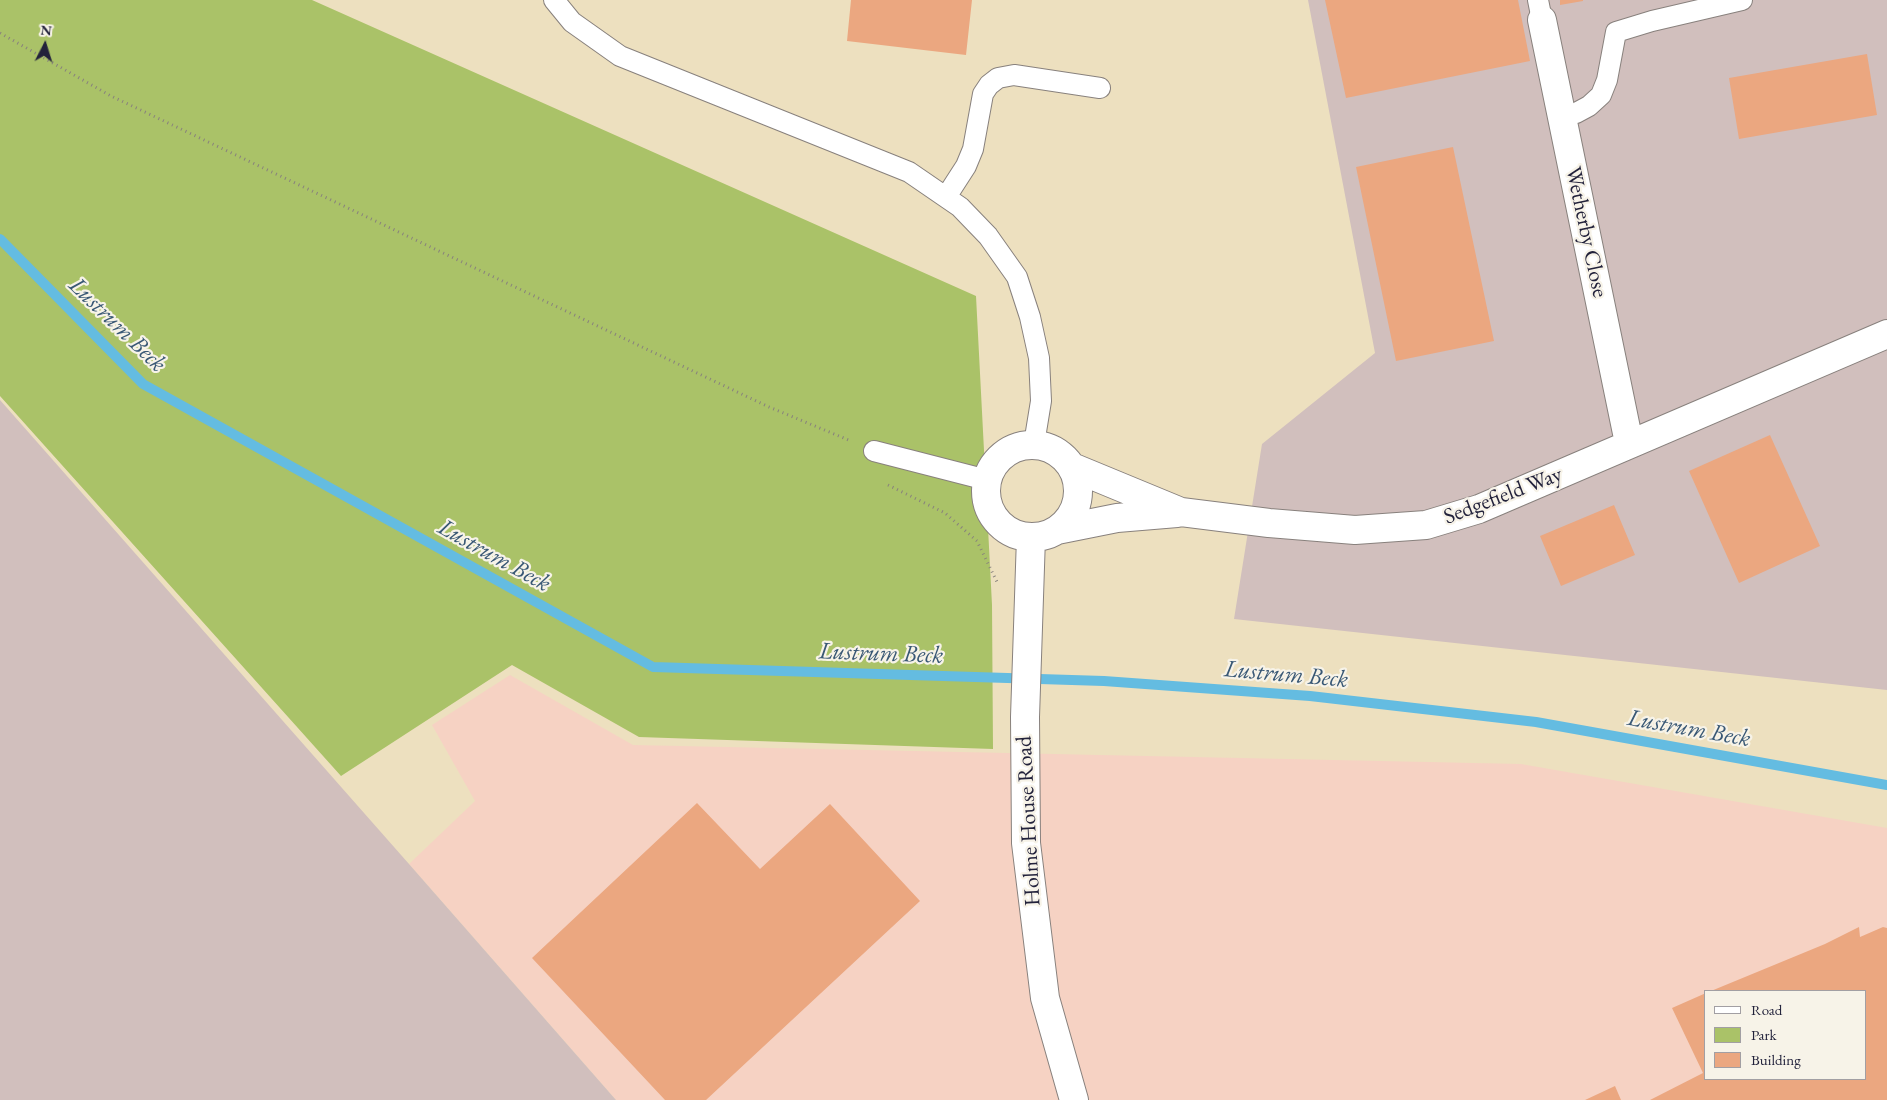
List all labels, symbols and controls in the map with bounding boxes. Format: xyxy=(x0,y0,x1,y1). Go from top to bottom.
north arrow xyxy=(20,20,70,70)
text: N xyxy=(40,21,53,40)
street label: Wetherby Close xyxy=(1559,164,1613,300)
water label: Lustrum Beck xyxy=(62,271,172,379)
street label: Sedgefield Way xyxy=(1440,461,1566,531)
water label: Lustrum Beck xyxy=(433,513,555,599)
water label: Lustrum Beck xyxy=(818,637,944,671)
water label: Lustrum Beck xyxy=(1223,655,1349,695)
water label: Lustrum Beck xyxy=(1625,704,1753,754)
street label: Holme House Road xyxy=(1011,735,1047,907)
legend xyxy=(1704,990,1867,1080)
text: Road xyxy=(1751,1000,1782,1019)
text: Park xyxy=(1751,1025,1777,1044)
text: Building xyxy=(1751,1050,1801,1069)

